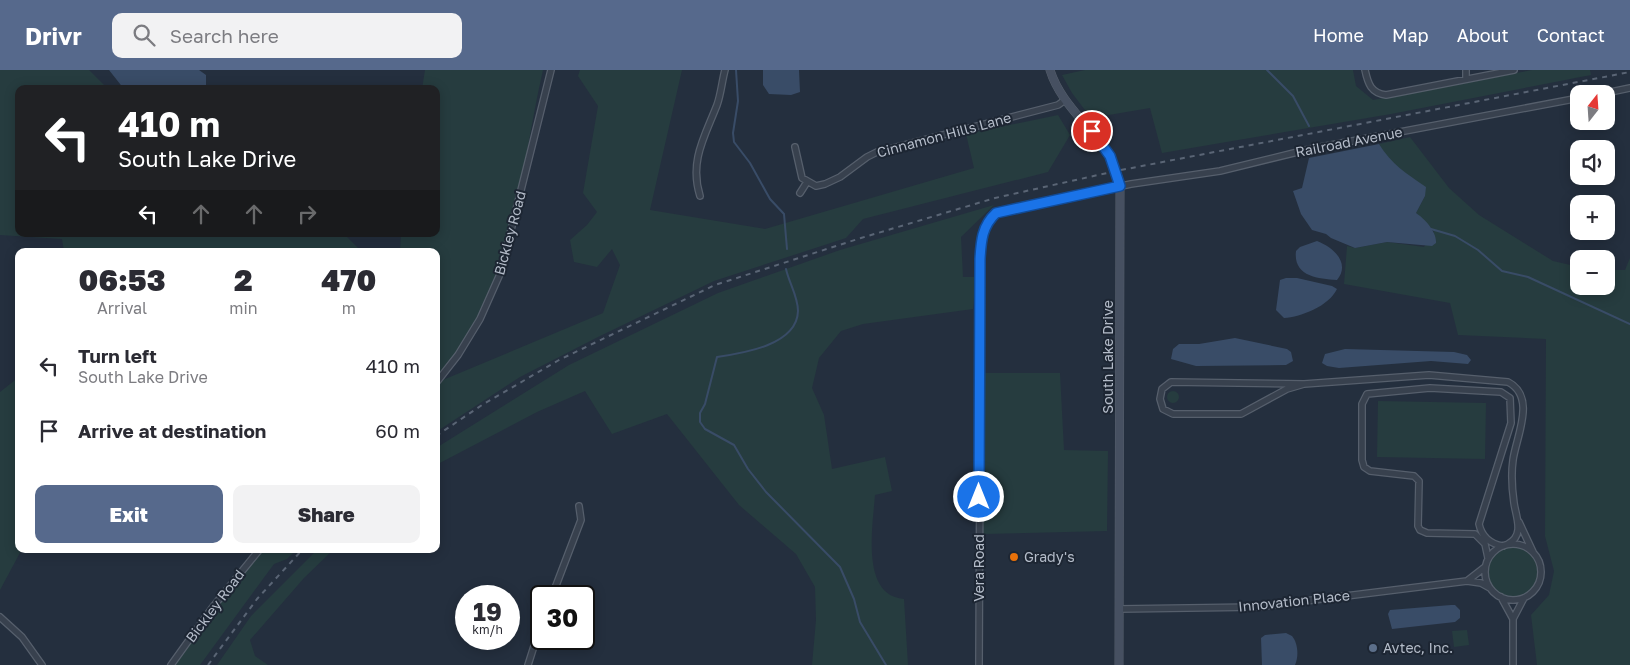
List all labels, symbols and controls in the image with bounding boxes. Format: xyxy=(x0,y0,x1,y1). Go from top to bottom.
search box xyxy=(112,13,462,58)
text: Drivr xyxy=(25,21,82,50)
icon: search xyxy=(130,21,158,49)
text: Search here xyxy=(170,24,279,47)
text: Home xyxy=(1313,24,1364,46)
text: Map xyxy=(1392,24,1429,46)
text: About xyxy=(1457,24,1509,46)
text: Contact xyxy=(1537,24,1605,46)
north arrow xyxy=(1570,85,1615,130)
map controls xyxy=(1570,85,1615,295)
text: 410 m xyxy=(118,103,220,145)
icon: left xyxy=(35,105,100,170)
street label: Cinnamon Hills Lane xyxy=(875,108,1013,161)
pin xyxy=(1071,110,1113,152)
icon: arrive xyxy=(1078,117,1106,145)
street label: Railroad Avenue xyxy=(1294,123,1404,160)
button: sound xyxy=(1570,140,1615,185)
text: South Lake Drive xyxy=(118,145,296,172)
street label: Bickley Road xyxy=(490,189,529,277)
button: + xyxy=(1570,195,1615,240)
icon: left xyxy=(134,200,162,228)
icon: ahead xyxy=(187,200,215,228)
icon: ahead xyxy=(240,200,268,228)
icon: right xyxy=(293,200,321,228)
button: − xyxy=(1570,250,1615,295)
text: 06:53 xyxy=(79,262,166,298)
text: 2 xyxy=(234,262,253,298)
text: 470 xyxy=(321,262,376,298)
text: Arrival xyxy=(97,298,147,318)
text: min xyxy=(229,298,258,318)
text: m xyxy=(342,298,356,318)
street label: South Lake Drive xyxy=(1099,300,1116,414)
text: Turn left xyxy=(78,344,157,367)
icon: left xyxy=(35,352,63,380)
text: 410 m xyxy=(366,354,420,377)
text: South Lake Drive xyxy=(78,367,208,387)
icon: arrive xyxy=(35,417,63,445)
text: Arrive at destination xyxy=(78,419,266,442)
text: 60 m xyxy=(375,419,420,442)
position arrow xyxy=(952,470,1004,522)
button: Exit xyxy=(35,485,223,543)
button: Share xyxy=(233,485,420,543)
street label: Vera Road xyxy=(970,534,987,602)
place label: Grady's xyxy=(1024,548,1075,565)
marker: Grady's xyxy=(1008,551,1020,563)
street label: Bickley Road xyxy=(182,566,247,645)
speed limit sign: 30 xyxy=(530,585,595,650)
street label: Innovation Place xyxy=(1237,586,1351,615)
text: 19 xyxy=(473,596,502,627)
text: km/h xyxy=(472,622,503,637)
place label: Avtec, Inc. xyxy=(1383,639,1453,656)
marker: Avtec, Inc. xyxy=(1367,642,1379,654)

